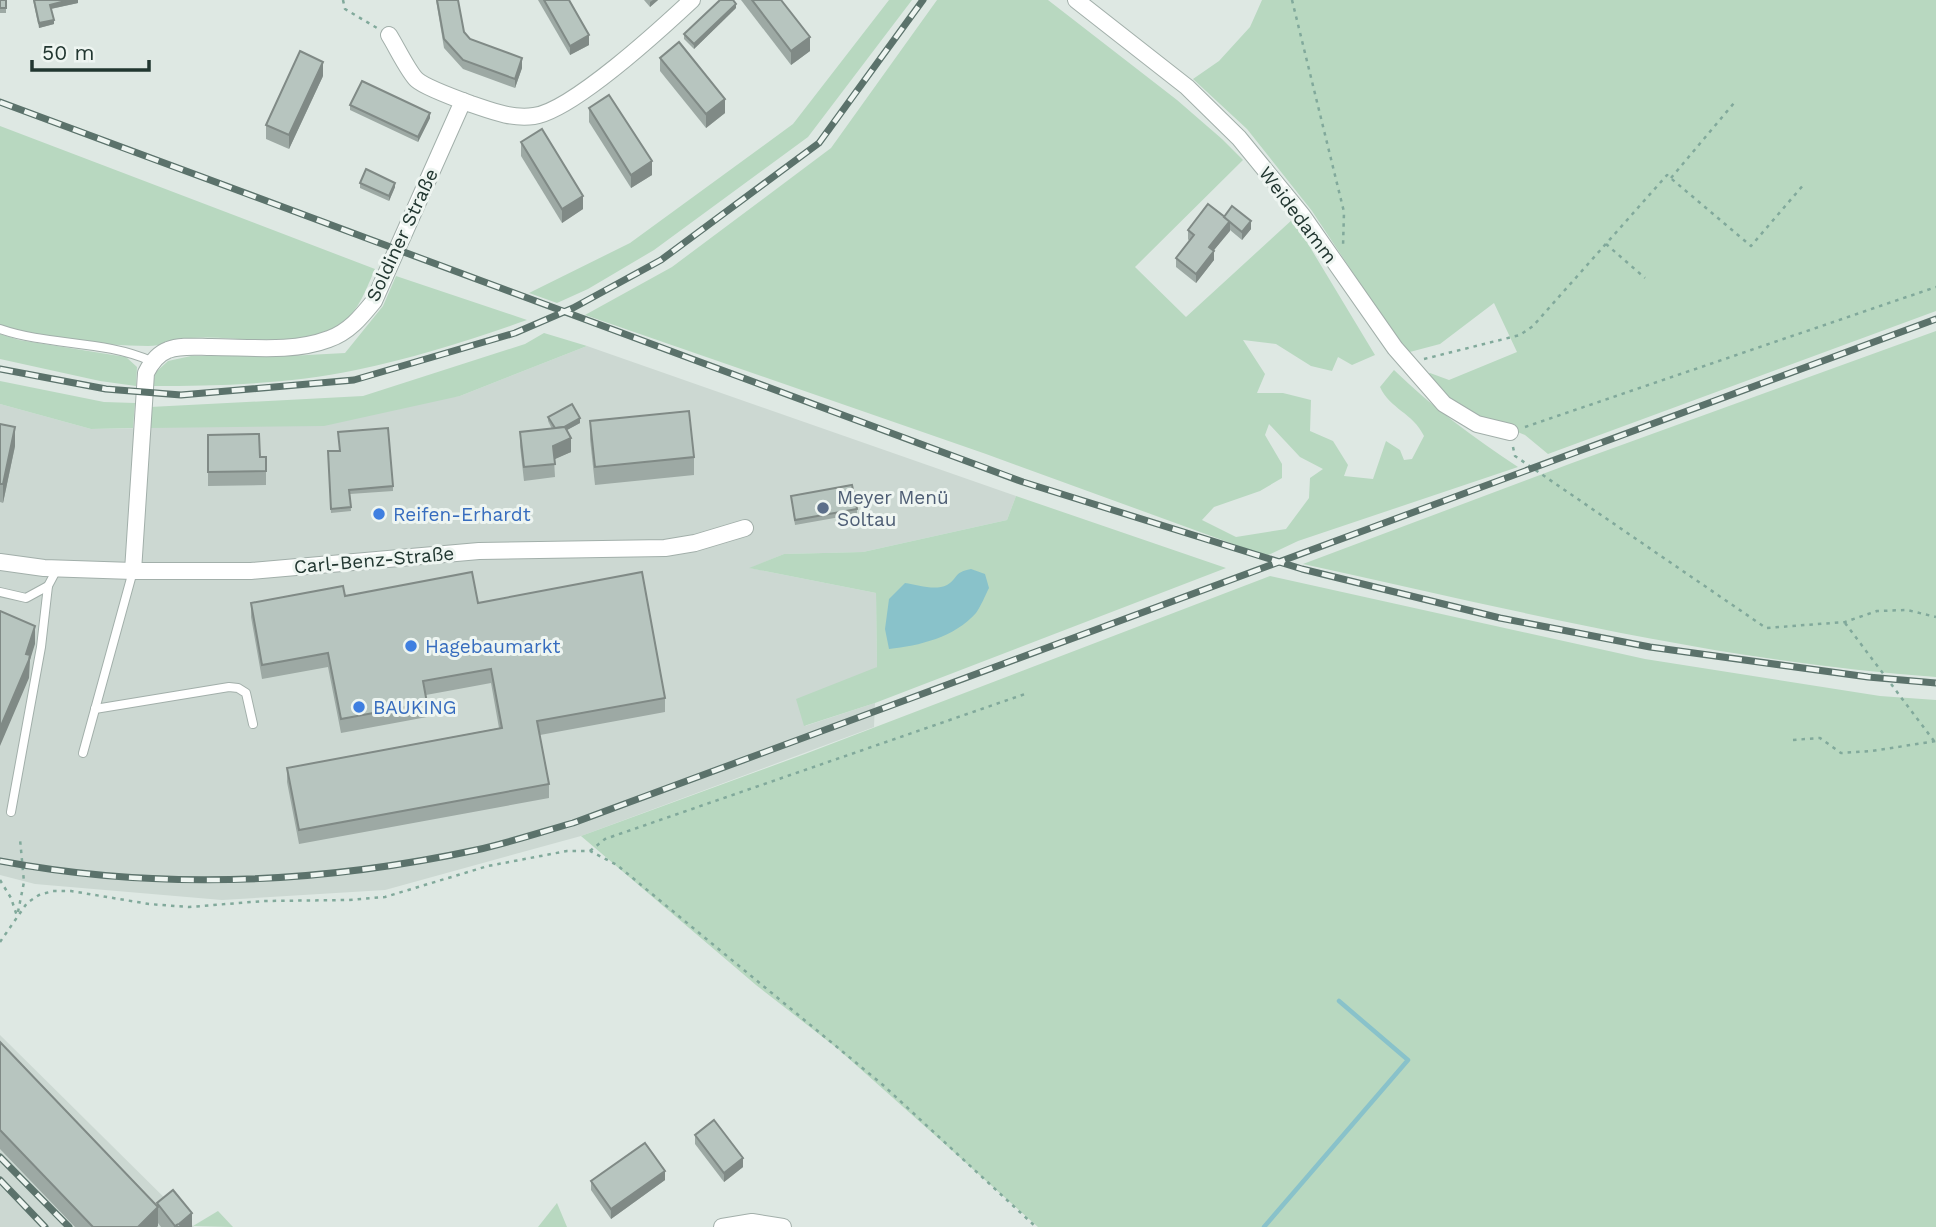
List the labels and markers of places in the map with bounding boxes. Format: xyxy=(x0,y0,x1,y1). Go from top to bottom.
place label: Meyer Menü Soltau xyxy=(837,486,949,531)
marker: Meyer Menü Soltau xyxy=(815,500,831,516)
place label: Reifen-Erhardt xyxy=(393,503,531,526)
marker: Reifen-Erhardt xyxy=(371,506,387,522)
place label: Hagebaumarkt xyxy=(425,635,560,658)
marker: Hagebaumarkt xyxy=(403,638,419,654)
place label: BAUKING xyxy=(373,696,457,719)
marker: BAUKING xyxy=(351,699,367,715)

